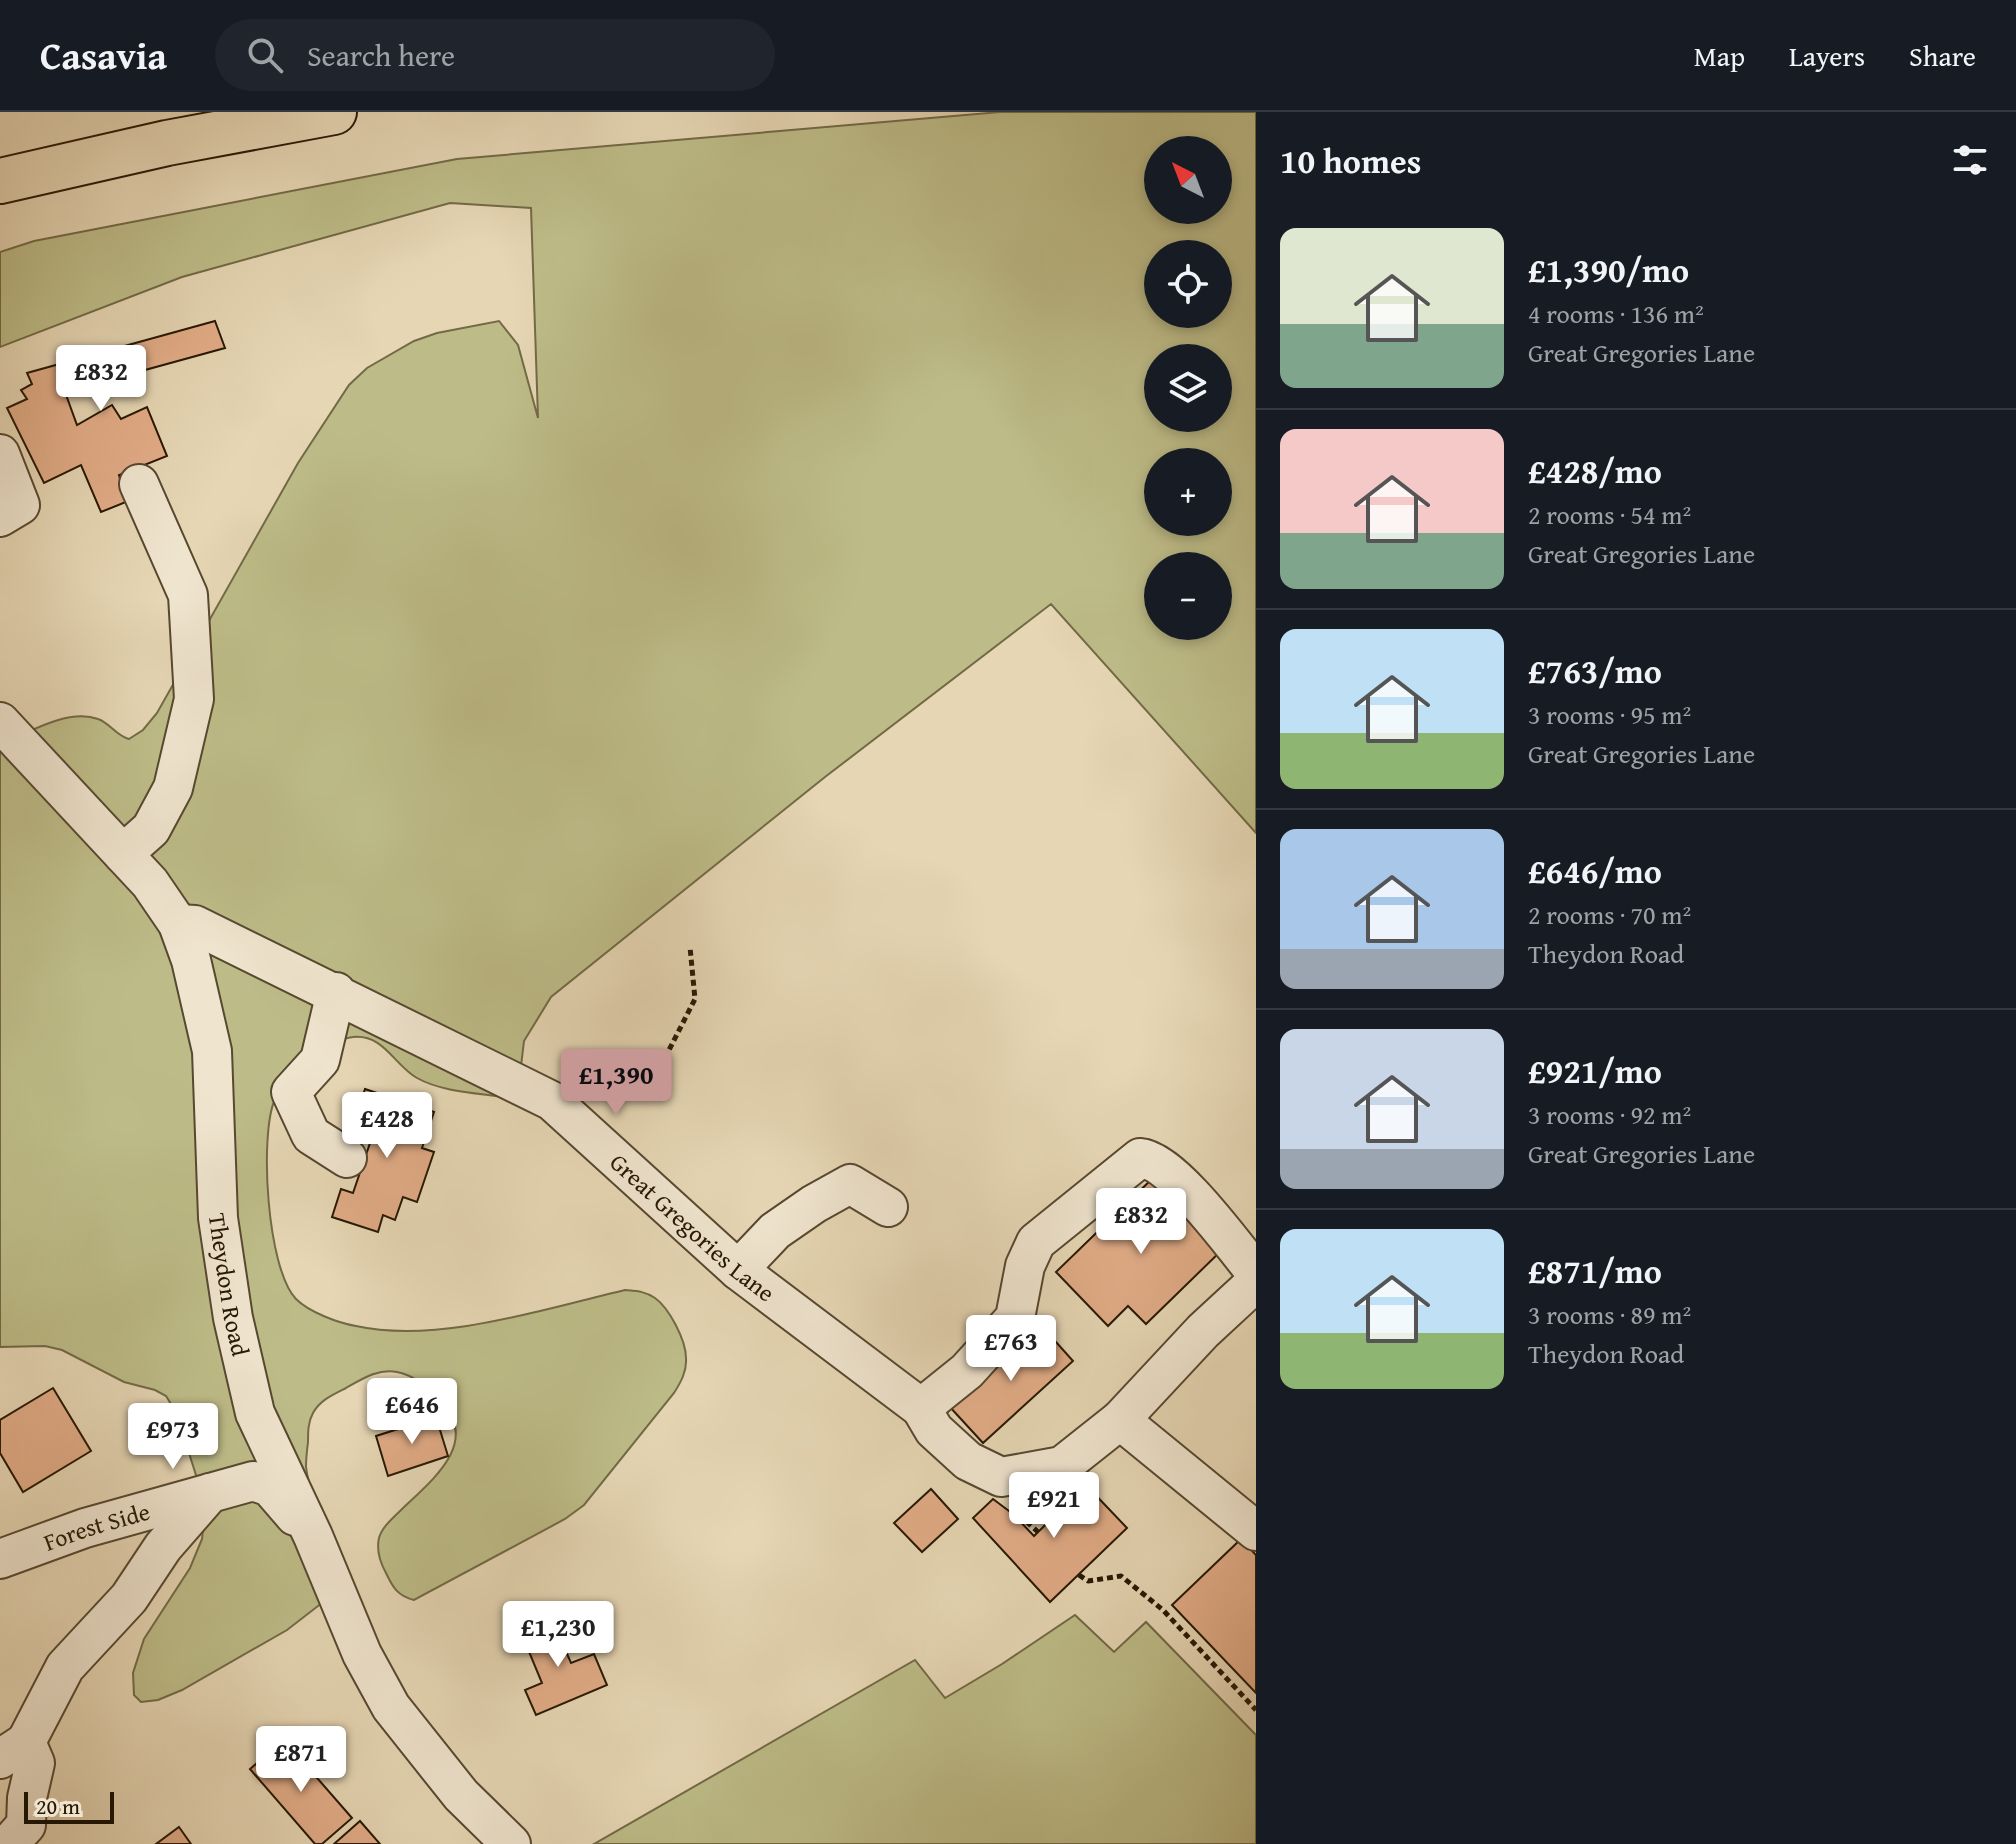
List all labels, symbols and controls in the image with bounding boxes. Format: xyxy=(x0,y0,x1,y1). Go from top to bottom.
search box xyxy=(215,19,775,91)
text: Casavia xyxy=(40,27,167,83)
icon: search xyxy=(243,33,287,77)
text: Search here xyxy=(307,33,455,77)
text: Map xyxy=(1694,35,1745,76)
text: Layers xyxy=(1789,35,1865,76)
text: Share xyxy=(1909,35,1976,76)
north arrow xyxy=(1144,136,1232,224)
map controls xyxy=(1144,136,1232,640)
text: 10 homes xyxy=(1280,136,1421,185)
icon: filters xyxy=(1948,138,1992,182)
button: locate xyxy=(1144,240,1232,328)
text: £1,390/mo xyxy=(1528,245,1689,294)
icon: home xyxy=(1344,260,1440,356)
text: 4 rooms · 136 m² xyxy=(1528,294,1704,333)
text: Great Gregories Lane xyxy=(1528,333,1755,372)
button: layers xyxy=(1144,344,1232,432)
pin: £832 xyxy=(54,345,148,413)
text: £832 xyxy=(74,351,128,390)
text: £428/mo xyxy=(1528,446,1662,495)
button: + xyxy=(1144,448,1232,536)
icon: home xyxy=(1344,461,1440,557)
text: 2 rooms · 54 m² xyxy=(1528,495,1691,534)
text: Great Gregories Lane xyxy=(1528,534,1755,573)
button: − xyxy=(1144,552,1232,640)
text: £763/mo xyxy=(1528,646,1662,695)
icon: home xyxy=(1344,661,1440,757)
text: 3 rooms · 95 m² xyxy=(1528,695,1691,734)
text: Great Gregories Lane xyxy=(1528,734,1755,773)
text: £646/mo xyxy=(1528,846,1662,895)
icon: home xyxy=(1344,861,1440,957)
text: 2 rooms · 70 m² xyxy=(1528,895,1691,934)
text: Theydon Road xyxy=(1528,934,1684,973)
text: £921/mo xyxy=(1528,1046,1662,1095)
pin: £1,390 xyxy=(551,1049,681,1117)
text: £1,390 xyxy=(579,1055,653,1094)
icon: home xyxy=(1344,1061,1440,1157)
pin: £428 xyxy=(340,1092,434,1160)
text: 3 rooms · 92 m² xyxy=(1528,1095,1691,1134)
text: £428 xyxy=(360,1098,414,1137)
text: Great Gregories Lane xyxy=(1528,1134,1755,1173)
street label: Great Gregories Lane xyxy=(602,1145,782,1310)
pin: £832 xyxy=(1094,1188,1188,1256)
text: £832 xyxy=(1114,1194,1168,1233)
street label: Theydon Road xyxy=(200,1211,259,1360)
text: £871/mo xyxy=(1528,1246,1662,1295)
icon: home xyxy=(1344,1261,1440,1357)
text: 3 rooms · 89 m² xyxy=(1528,1295,1691,1334)
pin: £763 xyxy=(964,1315,1058,1383)
text: £763 xyxy=(984,1321,1038,1360)
text: Theydon Road xyxy=(1528,1334,1684,1373)
pin: £646 xyxy=(365,1378,459,1446)
text: £646 xyxy=(385,1384,439,1423)
pin: £973 xyxy=(126,1403,220,1471)
text: £973 xyxy=(146,1409,200,1448)
pin: £921 xyxy=(1007,1472,1101,1540)
text: £921 xyxy=(1027,1478,1081,1517)
street label: Forest Side xyxy=(38,1493,154,1559)
pin: £1,230 xyxy=(493,1601,623,1669)
text: £1,230 xyxy=(521,1607,595,1646)
pin: £871 xyxy=(254,1726,348,1794)
text: £871 xyxy=(274,1732,328,1771)
scale bar xyxy=(24,1788,114,1824)
text: 20 m xyxy=(36,1790,80,1822)

